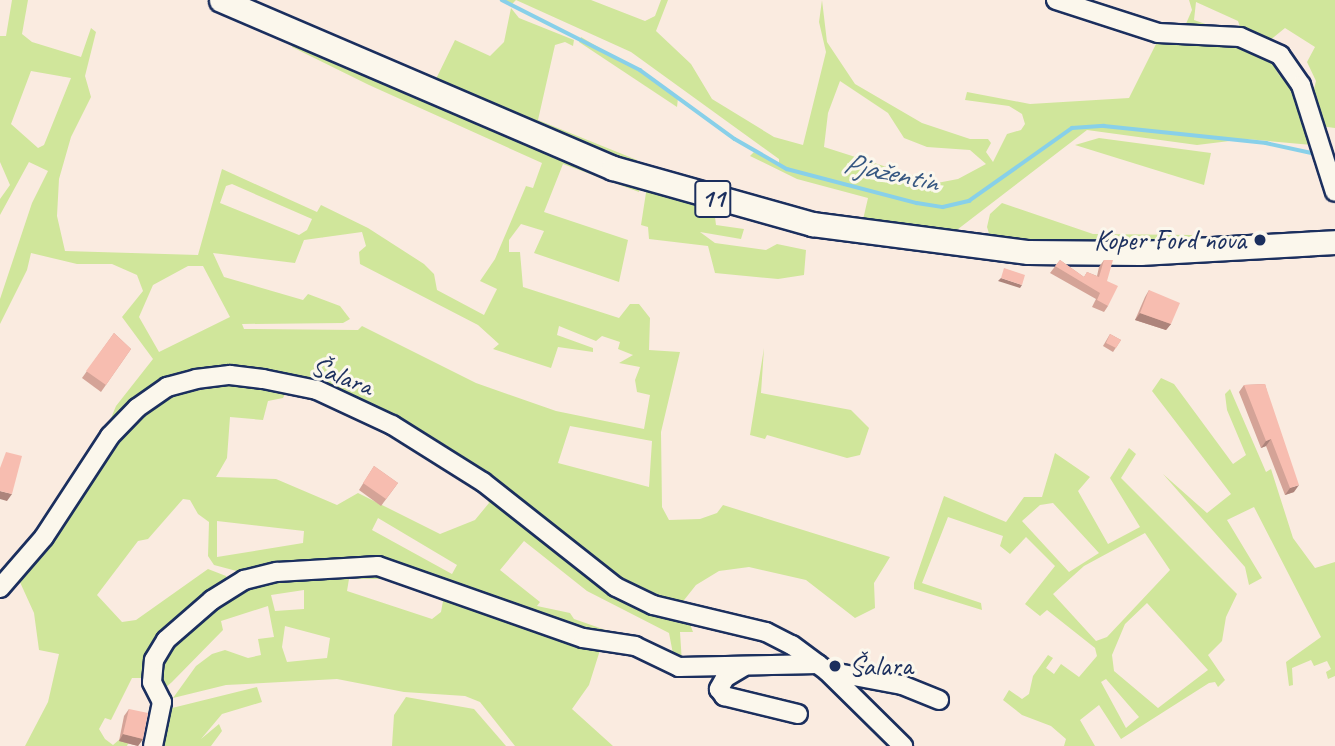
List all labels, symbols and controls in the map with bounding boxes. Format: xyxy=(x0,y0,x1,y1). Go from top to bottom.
water label: Pjažentin xyxy=(841,144,941,200)
road number: 11 xyxy=(694,176,732,222)
place label: Koper Ford nova xyxy=(1094,223,1246,257)
marker: Koper Ford nova xyxy=(1252,232,1268,248)
street label: Šalara xyxy=(306,349,378,403)
place label: Šalara xyxy=(849,649,912,683)
marker: Šalara xyxy=(827,658,843,674)

